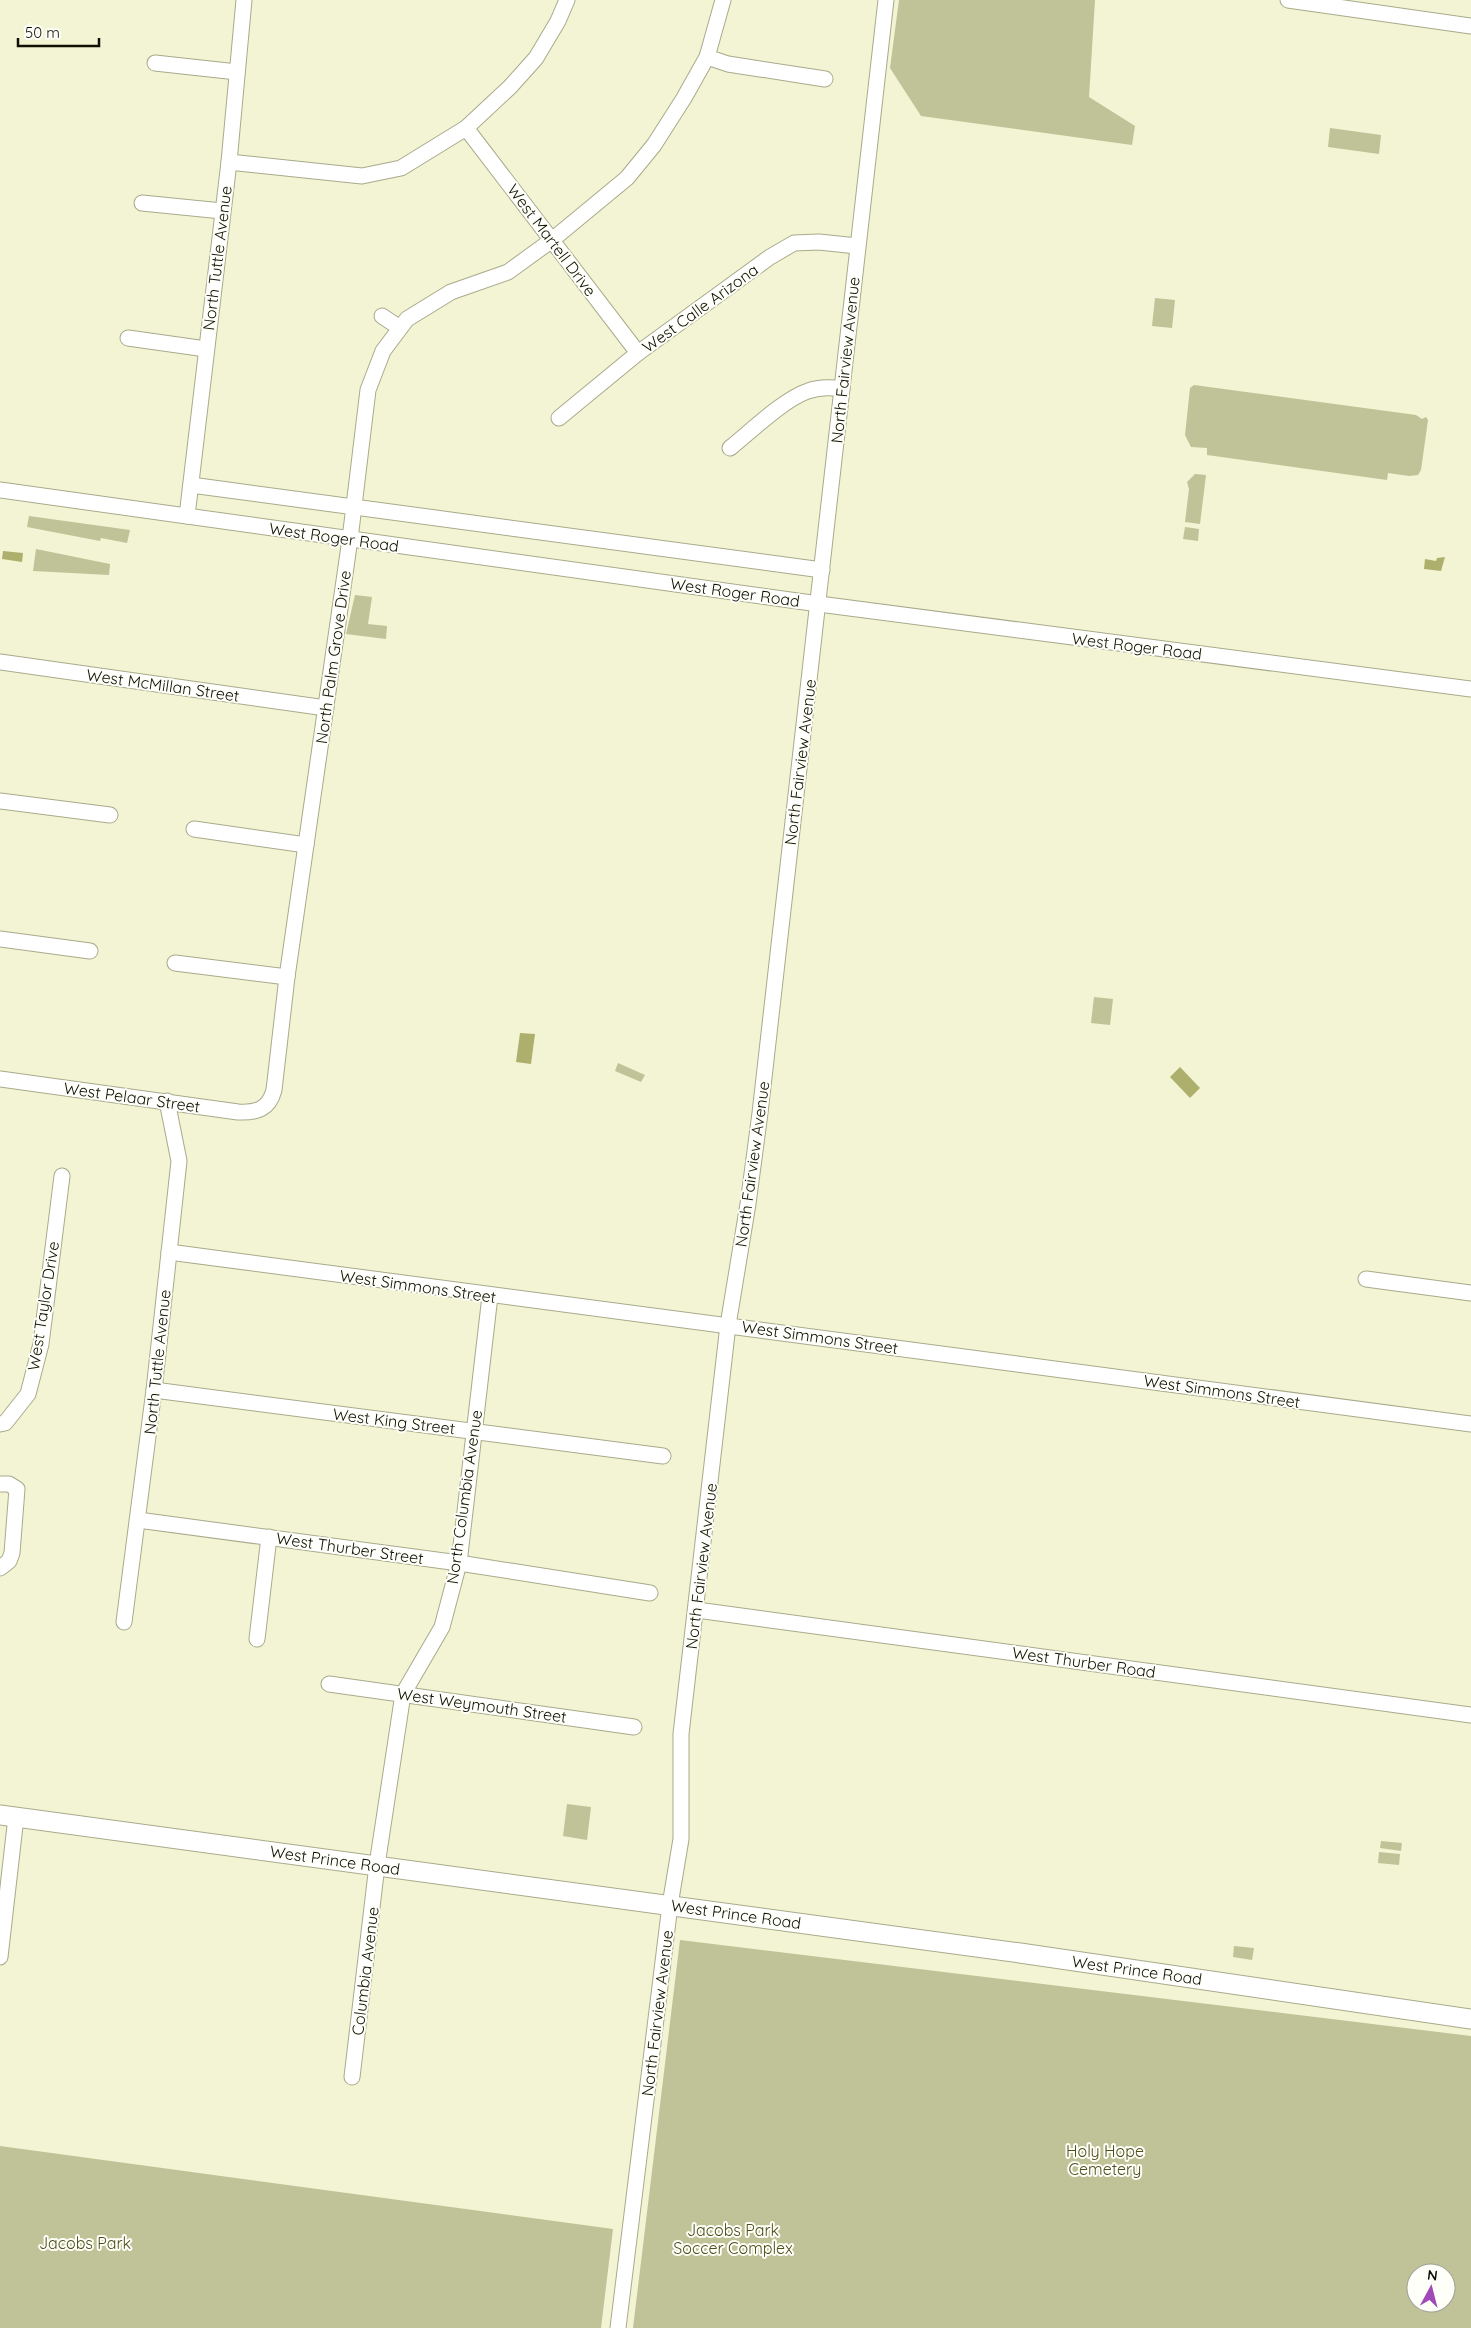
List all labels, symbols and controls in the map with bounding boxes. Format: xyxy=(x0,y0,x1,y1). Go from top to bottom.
scale bar xyxy=(18,15,99,47)
text: 50 m xyxy=(25,23,60,42)
street label: West Martell Drive xyxy=(503,180,601,300)
street label: North Tuttle Avenue xyxy=(198,184,236,332)
street label: West Calle Arizona xyxy=(638,259,762,357)
street label: North Fairview Avenue xyxy=(826,276,864,444)
street label: West Roger Road xyxy=(268,518,400,556)
street label: North Palm Grove Drive xyxy=(311,569,355,745)
street label: West Roger Road xyxy=(669,573,801,611)
street label: West Roger Road xyxy=(1071,628,1203,664)
street label: West McMillan Street xyxy=(85,664,241,706)
street label: North Fairview Avenue xyxy=(780,678,820,846)
street label: West Pelaar Street xyxy=(63,1078,201,1116)
street label: North Fairview Avenue xyxy=(730,1080,774,1248)
street label: West Taylor Drive xyxy=(23,1240,63,1372)
street label: West Simmons Street xyxy=(339,1265,497,1307)
street label: North Tuttle Avenue xyxy=(139,1289,175,1435)
street label: West Simmons Street xyxy=(741,1316,899,1358)
street label: West Simmons Street xyxy=(1143,1370,1301,1412)
street label: West King Street xyxy=(332,1404,456,1438)
street label: North Columbia Avenue xyxy=(442,1409,486,1585)
street label: North Fairview Avenue xyxy=(681,1482,721,1650)
street label: West Thurber Street xyxy=(275,1528,425,1568)
street label: West Thurber Road xyxy=(1011,1642,1157,1682)
street label: West Weymouth Street xyxy=(396,1683,568,1727)
street label: West Prince Road xyxy=(269,1841,401,1879)
street label: West Prince Road xyxy=(670,1895,802,1933)
street label: Columbia Avenue xyxy=(347,1906,383,2036)
street label: North Fairview Avenue xyxy=(637,1929,677,2097)
street label: West Prince Road xyxy=(1071,1951,1203,1989)
park label: Holy Hope Cemetery xyxy=(1066,2141,1144,2179)
park label: Jacobs Park Soccer Complex xyxy=(673,2220,793,2258)
park label: Jacobs Park xyxy=(39,2233,131,2253)
north arrow xyxy=(1406,2263,1456,2313)
text: N xyxy=(1426,2266,1439,2285)

